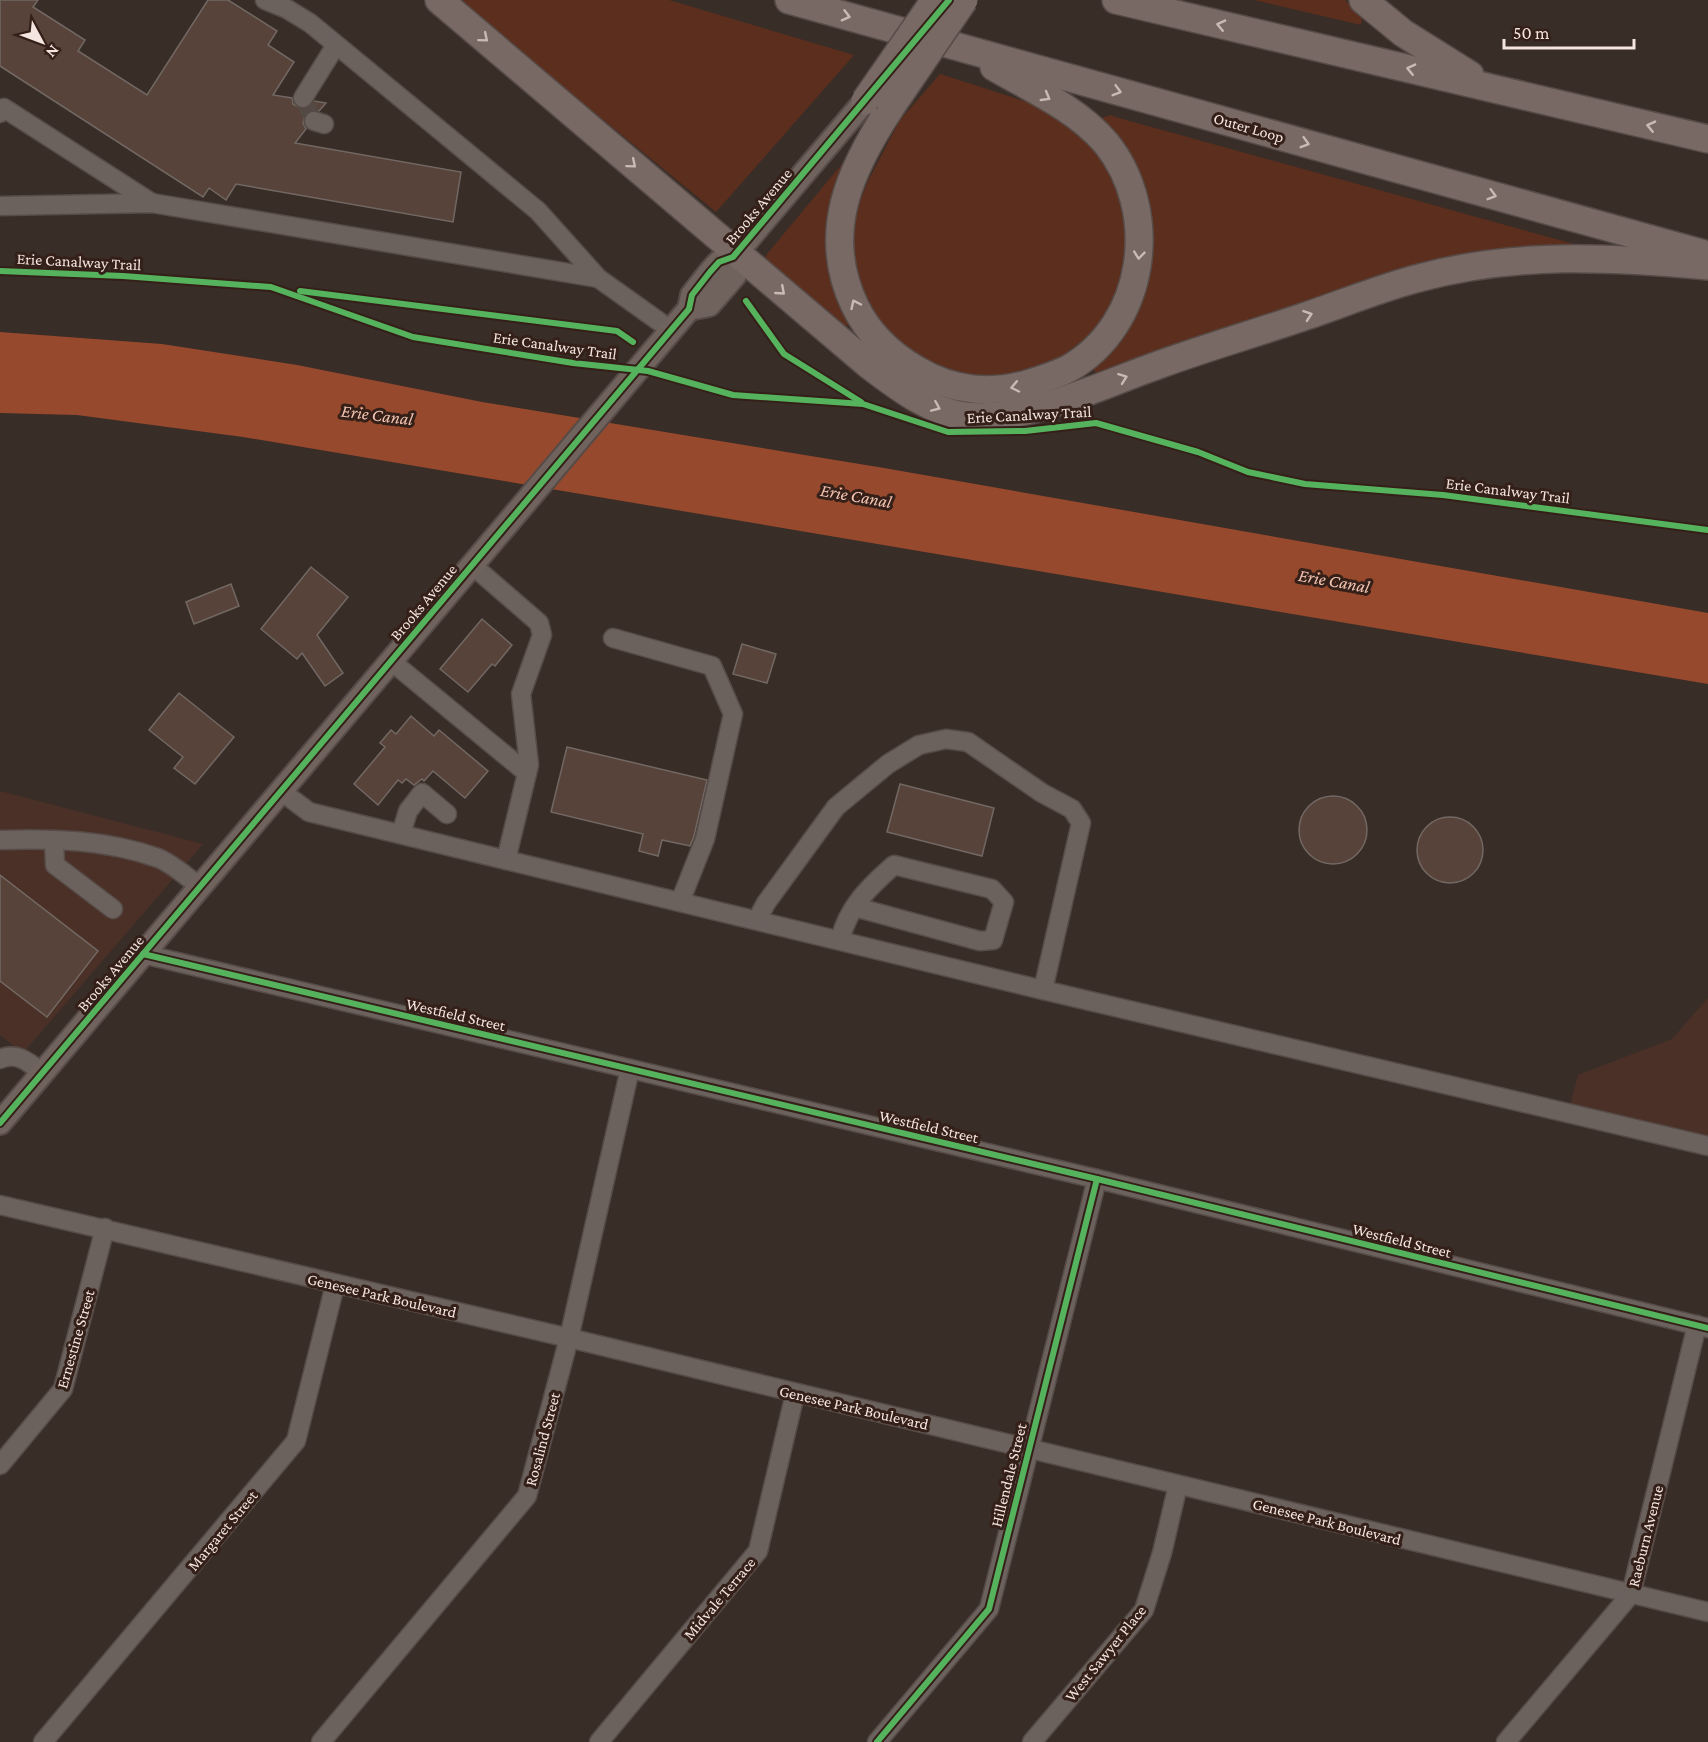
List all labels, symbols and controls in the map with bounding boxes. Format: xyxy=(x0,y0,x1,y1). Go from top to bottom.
one-way arrow xyxy=(840,8,850,21)
north arrow xyxy=(12,12,72,72)
scale bar xyxy=(1504,12,1634,50)
one-way arrow xyxy=(1217,19,1227,32)
text: 50 m xyxy=(1513,23,1550,43)
one-way arrow xyxy=(477,31,488,42)
text: N xyxy=(43,42,63,61)
one-way arrow xyxy=(1406,64,1416,77)
one-way arrow xyxy=(1111,84,1122,96)
one-way arrow xyxy=(1040,90,1050,102)
street label: Outer Loop xyxy=(1211,109,1286,147)
one-way arrow xyxy=(1646,120,1656,133)
one-way arrow xyxy=(1299,136,1309,148)
one-way arrow xyxy=(625,157,636,168)
street label: Brooks Avenue xyxy=(722,165,795,248)
one-way arrow xyxy=(1487,188,1497,200)
street label: Erie Canalway Trail xyxy=(16,250,142,274)
one-way arrow xyxy=(1133,250,1146,259)
one-way arrow xyxy=(774,284,785,295)
one-way arrow xyxy=(850,300,862,311)
one-way arrow xyxy=(1302,310,1313,323)
street label: Erie Canalway Trail xyxy=(492,328,618,364)
one-way arrow xyxy=(1117,372,1128,385)
one-way arrow xyxy=(1011,380,1021,393)
one-way arrow xyxy=(930,400,941,412)
water label: Erie Canal xyxy=(340,401,415,429)
street label: Erie Canalway Trail xyxy=(966,403,1092,427)
street label: Erie Canalway Trail xyxy=(1445,474,1571,508)
water label: Erie Canal xyxy=(819,480,894,512)
street label: Brooks Avenue xyxy=(387,561,460,644)
water label: Erie Canal xyxy=(1297,565,1372,597)
street label: Brooks Avenue xyxy=(74,932,147,1015)
street label: Westfield Street xyxy=(405,995,508,1034)
street label: Westfield Street xyxy=(878,1107,981,1146)
street label: Westfield Street xyxy=(1351,1220,1454,1261)
street label: Genesee Park Boulevard xyxy=(306,1270,459,1321)
street label: Ernestine Street xyxy=(53,1287,98,1390)
street label: Genesee Park Boulevard xyxy=(778,1382,931,1433)
street label: Rosalind Street xyxy=(522,1390,563,1488)
street label: Hillendale Street xyxy=(987,1421,1030,1529)
street label: Raeburn Avenue xyxy=(1625,1484,1666,1589)
street label: Margaret Street xyxy=(184,1486,262,1574)
street label: Genesee Park Boulevard xyxy=(1251,1495,1403,1548)
street label: Midvale Terrace xyxy=(680,1554,759,1643)
street label: West Sawyer Place xyxy=(1061,1602,1150,1705)

